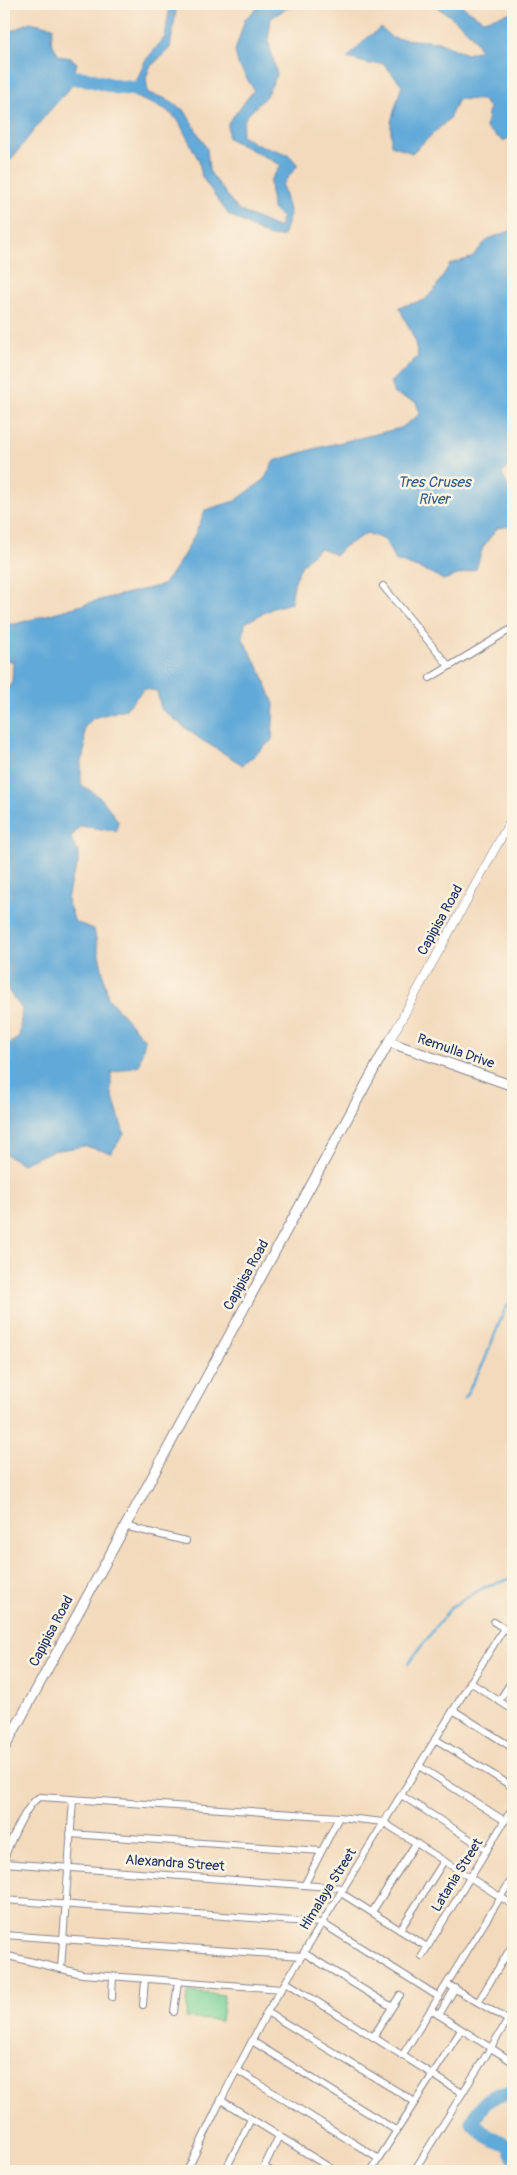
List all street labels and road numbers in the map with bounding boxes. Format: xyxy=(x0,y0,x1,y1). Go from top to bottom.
street label: Capipisa Road xyxy=(414,882,466,958)
street label: Remulla Drive xyxy=(415,1030,497,1072)
street label: Capipisa Road xyxy=(220,1237,272,1313)
street label: Capipisa Road xyxy=(25,1592,77,1669)
street label: Latania Street xyxy=(428,1835,487,1915)
street label: Himalaya Street xyxy=(296,1845,360,1933)
street label: Alexandra Street xyxy=(125,1851,226,1875)

